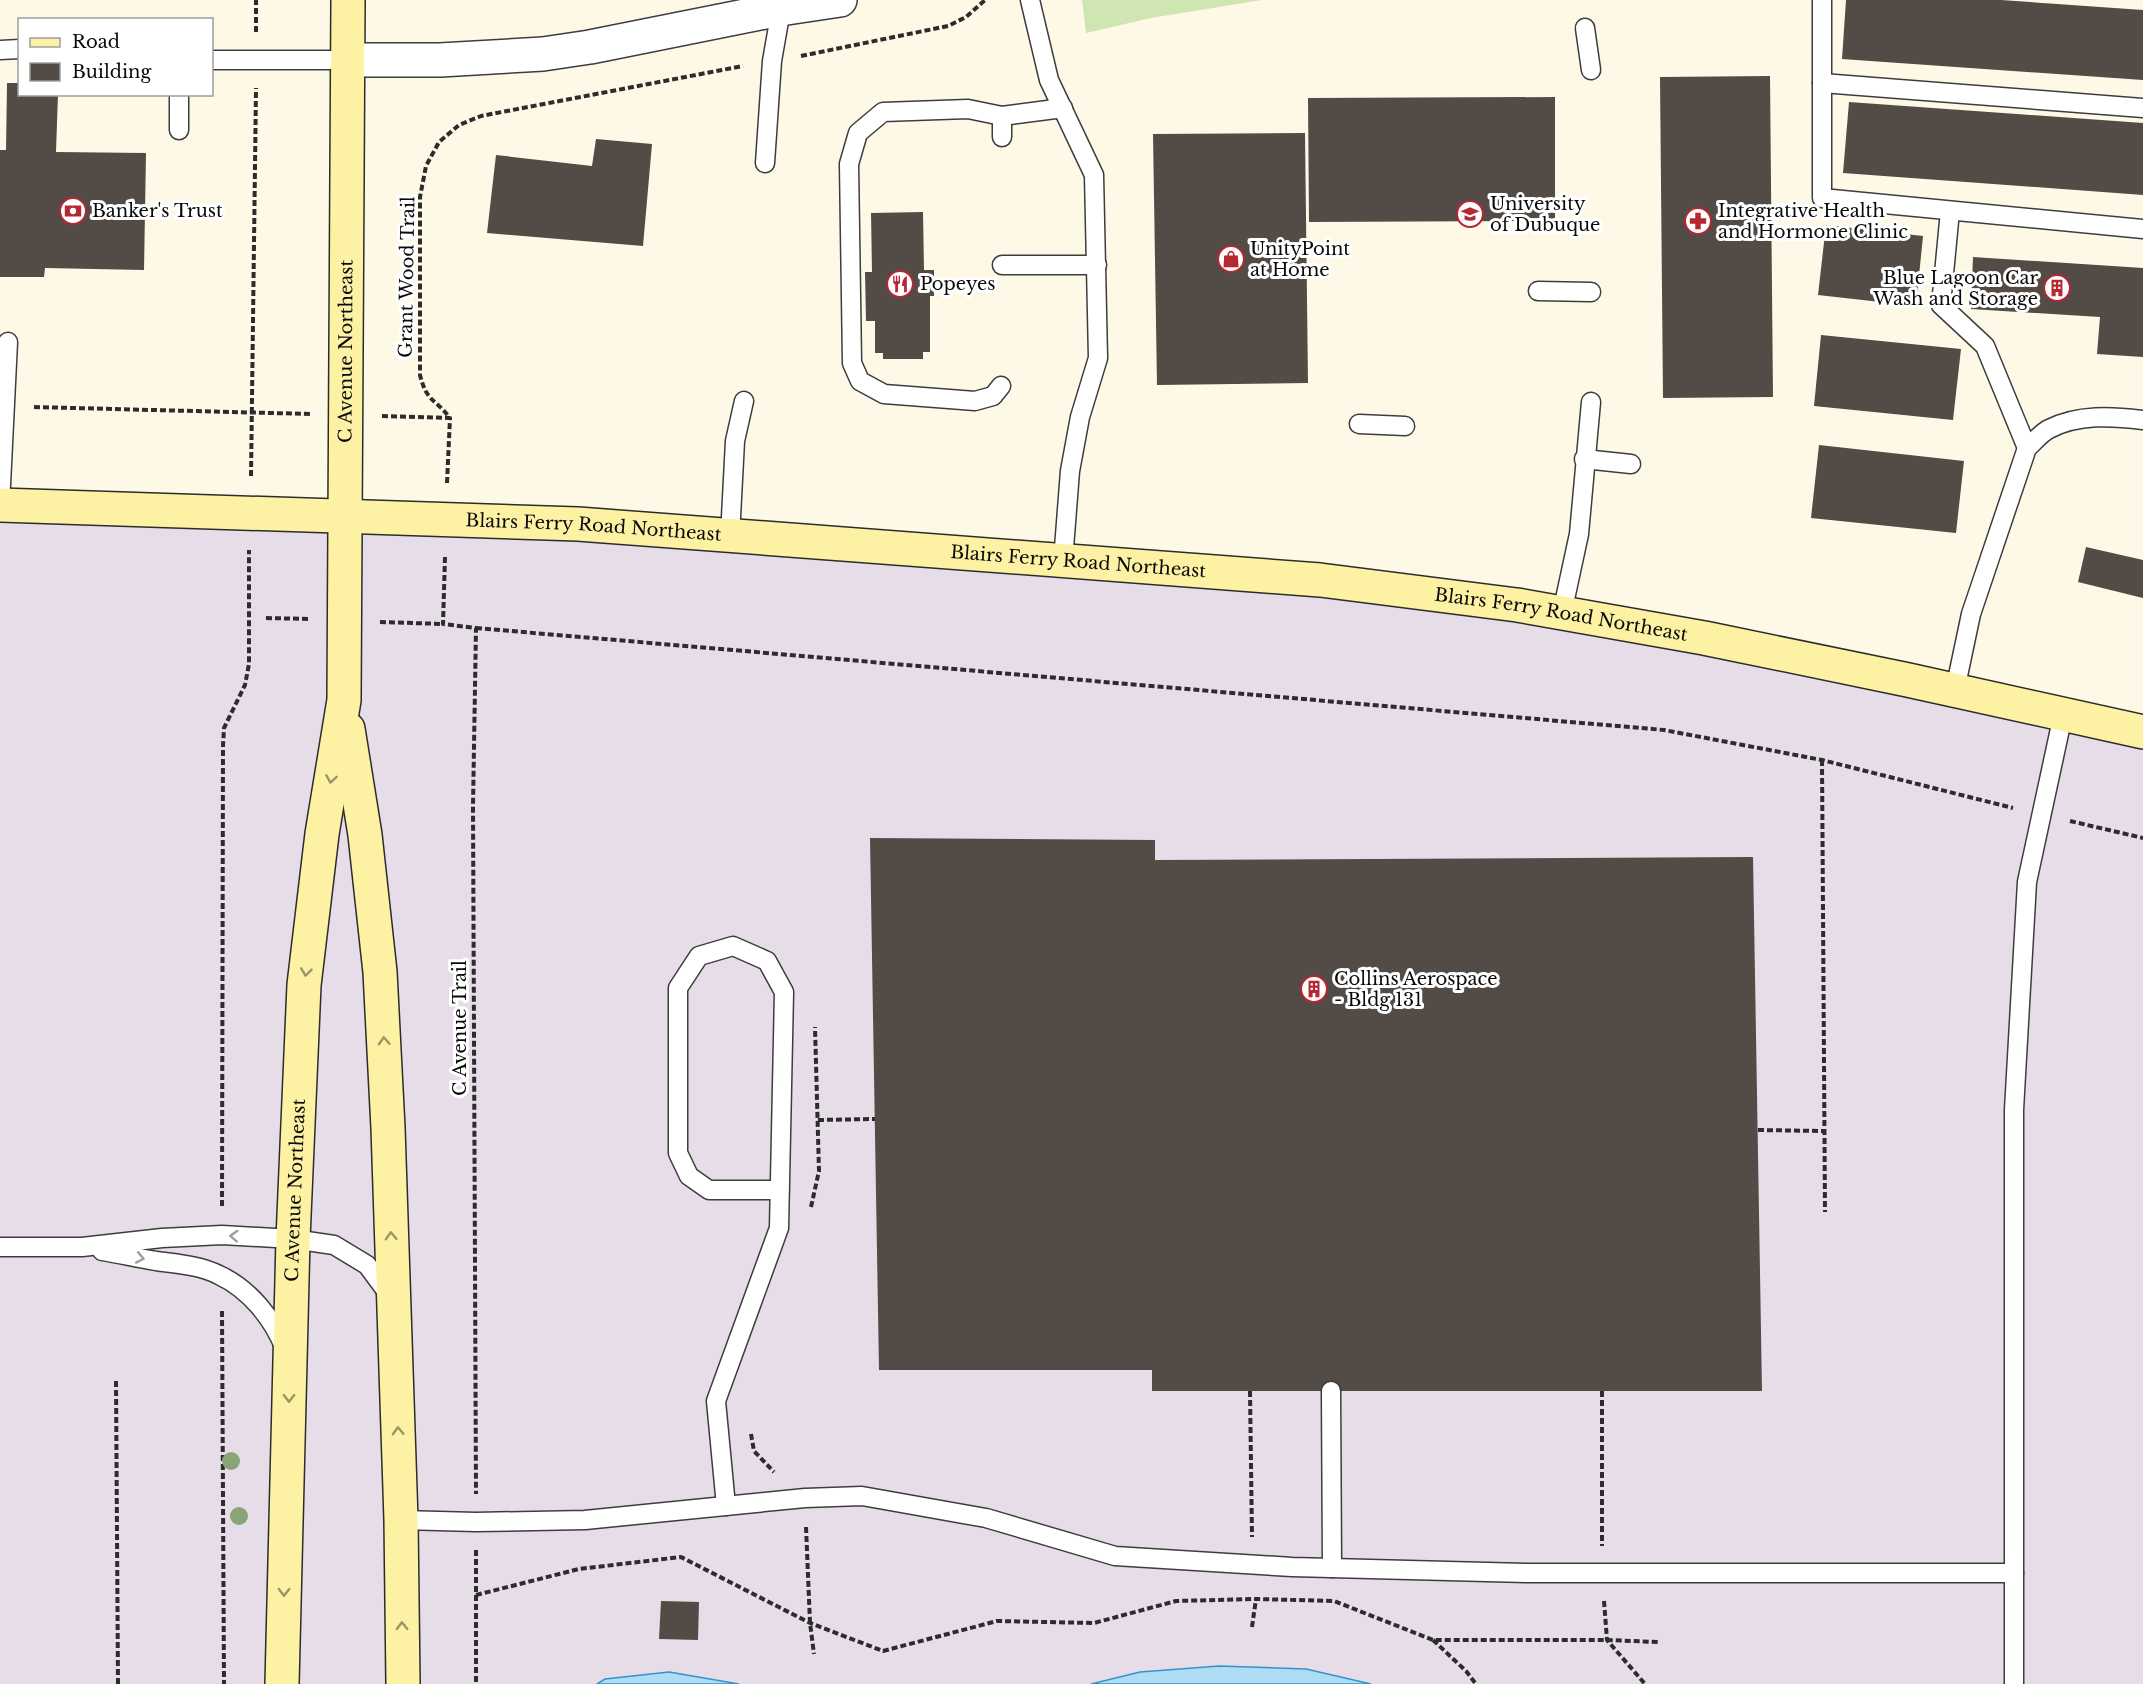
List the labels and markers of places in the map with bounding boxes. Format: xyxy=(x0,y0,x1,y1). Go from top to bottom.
place label: University of Dubuque xyxy=(1490,193,1600,236)
bank icon: Banker's Trust xyxy=(58,196,88,226)
school or university icon: University of Dubuque xyxy=(1455,199,1485,229)
place label: Banker's Trust xyxy=(92,200,223,222)
place label: Integrative Health and Hormone Clinic xyxy=(1718,200,1908,243)
pharmacy icon: Integrative Health and Hormone Clinic xyxy=(1683,206,1713,236)
place label: UnityPoint at Home xyxy=(1250,238,1350,281)
shop icon: UnityPoint at Home xyxy=(1216,244,1246,274)
place label: Blue Lagoon Car Wash and Storage xyxy=(1872,267,2038,310)
restaurant icon: Popeyes xyxy=(885,269,915,299)
place label: Popeyes xyxy=(920,273,996,295)
building icon: Blue Lagoon Car Wash and Storage xyxy=(2042,273,2072,303)
place label: Collins Aerospace - Bldg 131 xyxy=(1334,968,1497,1011)
building icon: Collins Aerospace - Bldg 131 xyxy=(1299,974,1329,1004)

